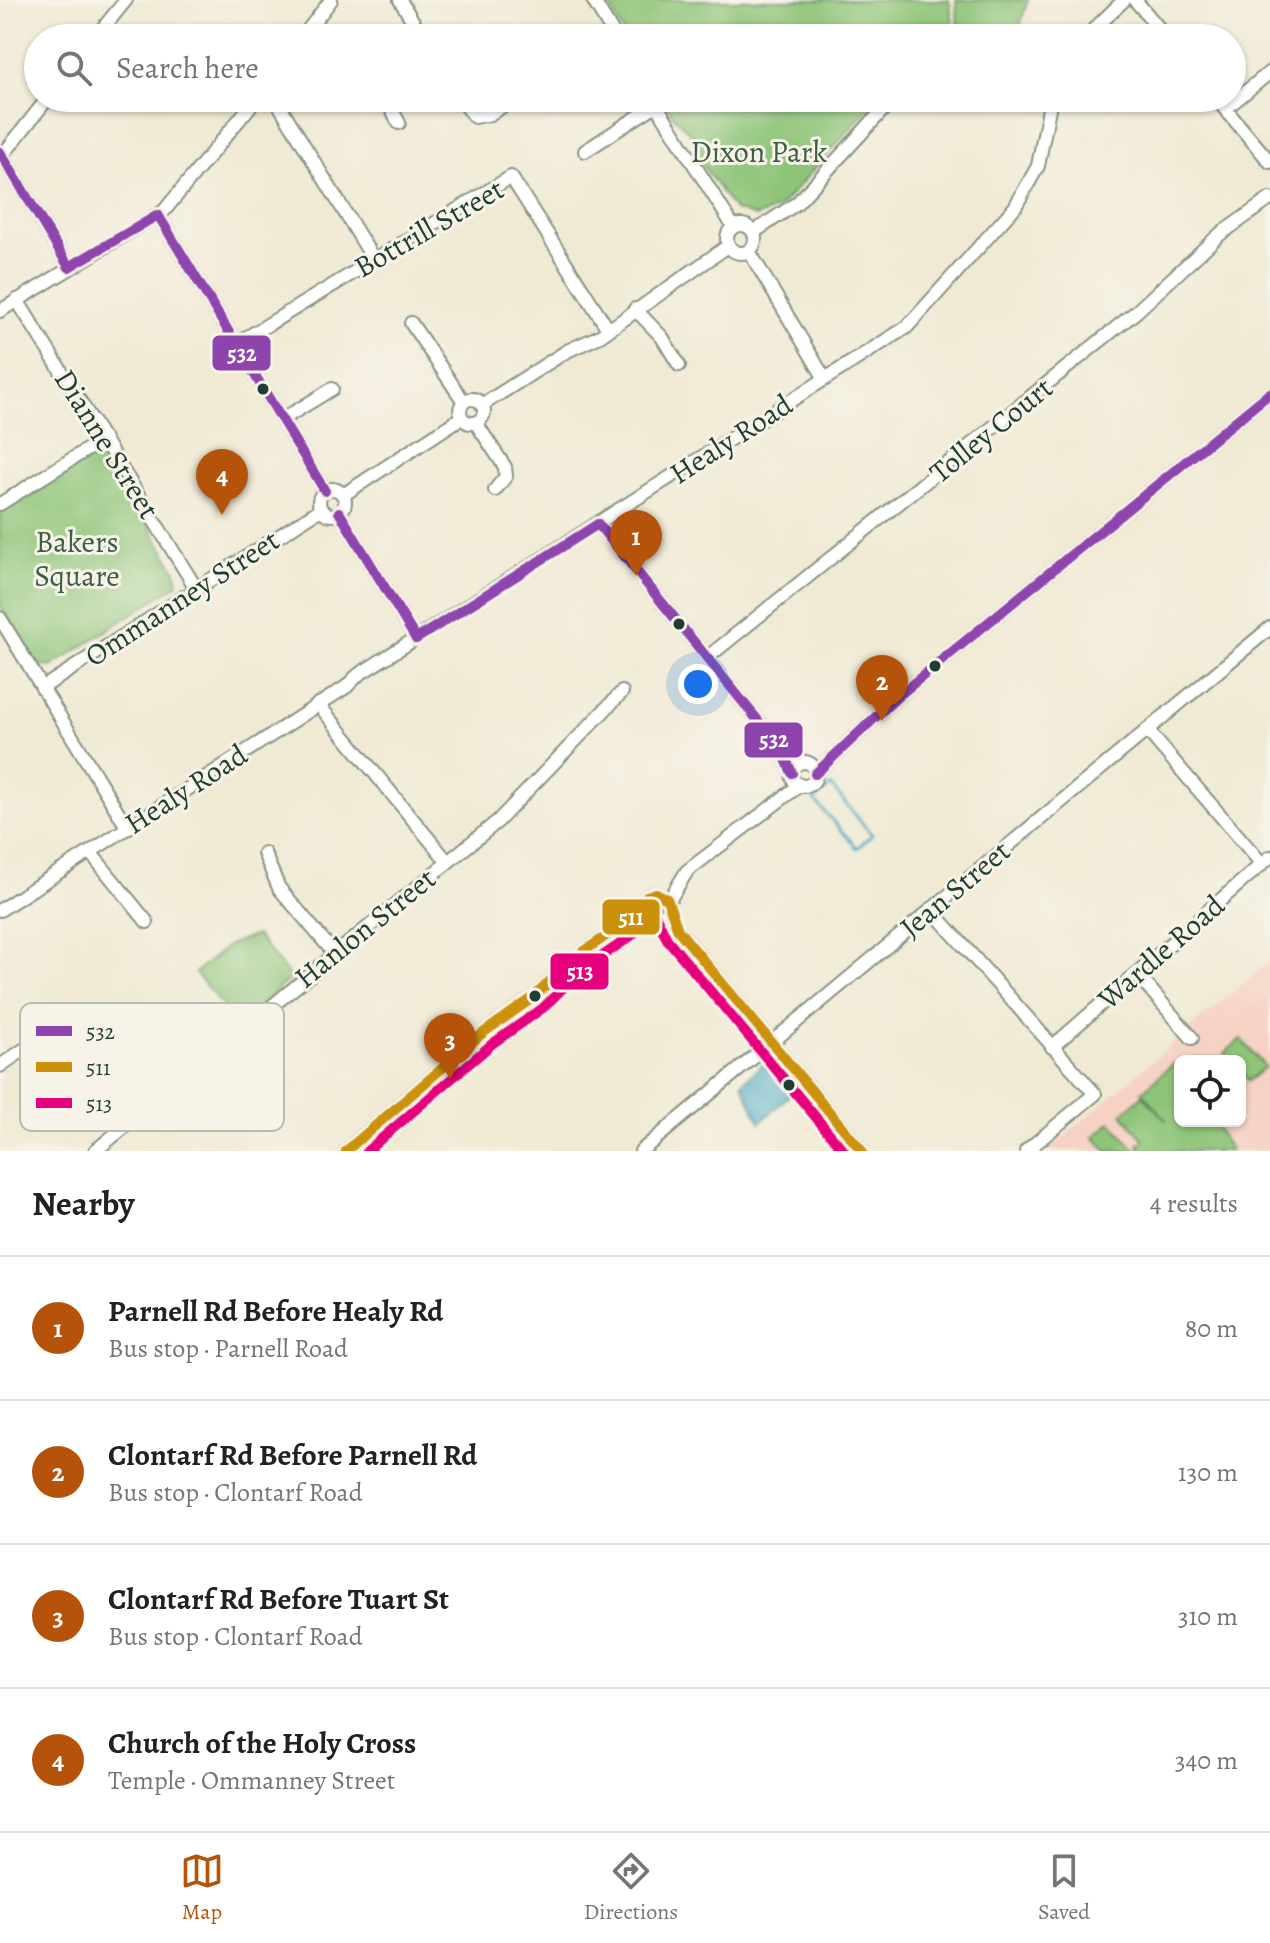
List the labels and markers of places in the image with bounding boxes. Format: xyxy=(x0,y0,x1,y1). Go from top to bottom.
unlabelled marker xyxy=(255,381,271,397)
pin: 4 xyxy=(196,449,248,515)
pin: 1 xyxy=(610,510,662,576)
unlabelled marker xyxy=(671,616,687,632)
pin: 2 xyxy=(856,655,908,721)
unlabelled marker xyxy=(927,658,943,674)
unlabelled marker xyxy=(527,988,543,1004)
pin: 3 xyxy=(424,1013,476,1079)
unlabelled marker xyxy=(781,1077,797,1093)

